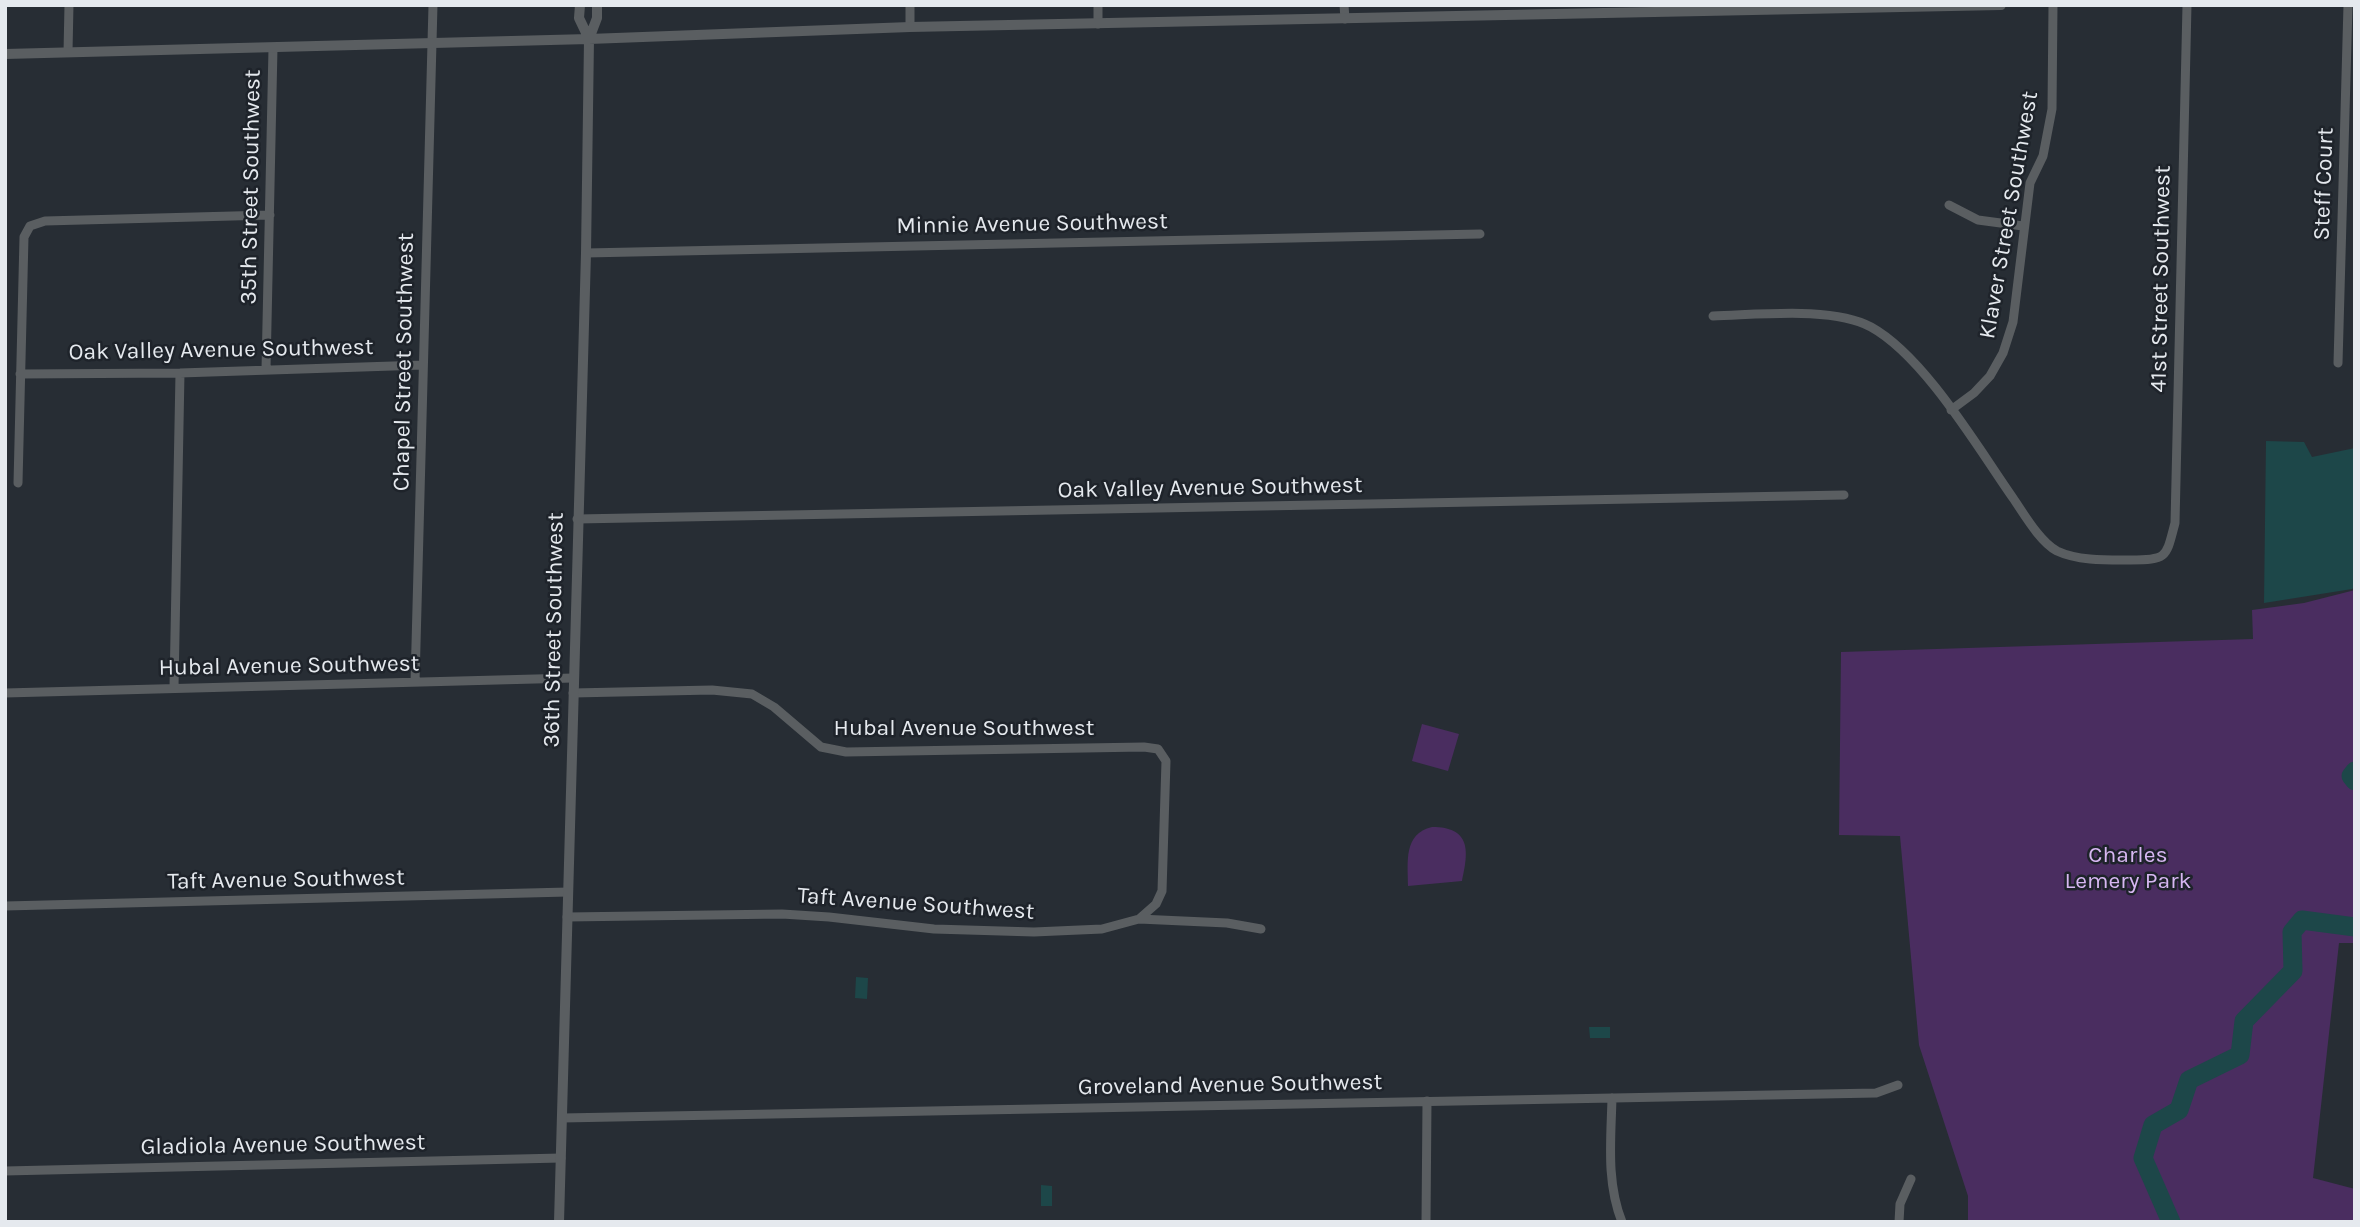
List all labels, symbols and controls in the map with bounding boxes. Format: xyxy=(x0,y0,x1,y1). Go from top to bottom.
street label: 35th Street Southwest xyxy=(235,69,267,305)
street label: Klaver Street Southwest xyxy=(1974,89,2044,341)
street label: Steff Court xyxy=(2308,127,2340,241)
street label: 41st Street Southwest xyxy=(2145,165,2177,393)
street label: Minnie Avenue Southwest xyxy=(896,208,1168,240)
street label: Chapel Street Southwest xyxy=(388,233,420,491)
street label: Oak Valley Avenue Southwest xyxy=(68,334,374,366)
street label: Oak Valley Avenue Southwest xyxy=(1057,472,1363,504)
street label: 36th Street Southwest xyxy=(538,512,570,748)
street label: Hubal Avenue Southwest xyxy=(158,650,420,682)
street label: Hubal Avenue Southwest xyxy=(834,714,1094,742)
park label: Charles Lemery Park xyxy=(2064,841,2192,895)
street label: Taft Avenue Southwest xyxy=(167,864,405,896)
street label: Taft Avenue Southwest xyxy=(797,882,1035,926)
street label: Groveland Avenue Southwest xyxy=(1078,1069,1382,1101)
street label: Gladiola Avenue Southwest xyxy=(140,1129,426,1161)

